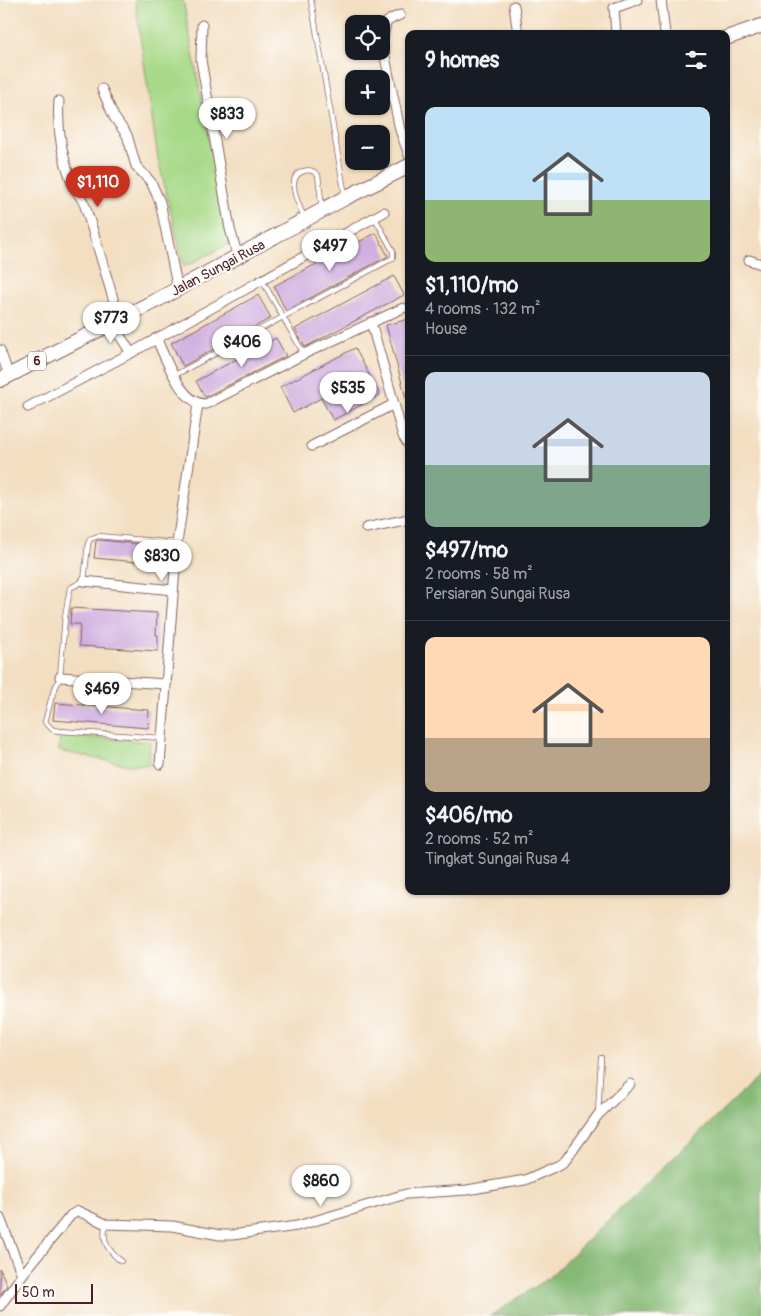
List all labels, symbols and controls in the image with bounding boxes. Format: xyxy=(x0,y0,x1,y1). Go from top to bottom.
map controls xyxy=(345,15,390,170)
button: locate xyxy=(345,15,390,60)
icon: filters xyxy=(682,46,710,74)
text: 9 homes xyxy=(425,47,499,74)
button: + xyxy=(345,70,390,115)
pin: $833 xyxy=(197,98,257,140)
text: $833 xyxy=(210,104,244,124)
button: − xyxy=(345,125,390,170)
icon: home xyxy=(523,139,613,229)
pin: $1,110 xyxy=(57,166,139,208)
text: $1,110 xyxy=(77,172,119,192)
pin: $497 xyxy=(300,230,360,272)
street label: Jalan Sungai Rusa xyxy=(168,236,268,300)
text: $497 xyxy=(313,236,347,256)
text: $1,110/mo xyxy=(425,272,518,299)
text: 4 rooms · 132 m² xyxy=(425,299,540,319)
pin: $773 xyxy=(81,302,141,344)
text: $773 xyxy=(94,308,128,328)
text: House xyxy=(425,319,467,339)
pin: $406 xyxy=(212,326,272,368)
text: $406 xyxy=(223,332,261,352)
road number: 6 xyxy=(28,352,46,371)
pin: $535 xyxy=(318,372,378,414)
text: $535 xyxy=(331,378,365,398)
icon: home xyxy=(523,405,613,495)
text: $497/mo xyxy=(425,537,508,564)
pin: $830 xyxy=(132,540,192,582)
text: $830 xyxy=(144,546,180,566)
text: 2 rooms · 58 m² xyxy=(425,564,533,584)
text: Persiaran Sungai Rusa xyxy=(425,584,570,604)
icon: home xyxy=(523,670,613,760)
pin: $469 xyxy=(72,672,132,715)
text: $469 xyxy=(84,679,120,699)
text: $406/mo xyxy=(425,802,513,829)
text: 2 rooms · 52 m² xyxy=(425,829,534,849)
text: Tingkat Sungai Rusa 4 xyxy=(425,849,570,869)
pin: $860 xyxy=(291,1164,351,1207)
text: $860 xyxy=(303,1171,339,1191)
scale bar xyxy=(15,1281,92,1304)
text: 50 m xyxy=(22,1284,55,1301)

